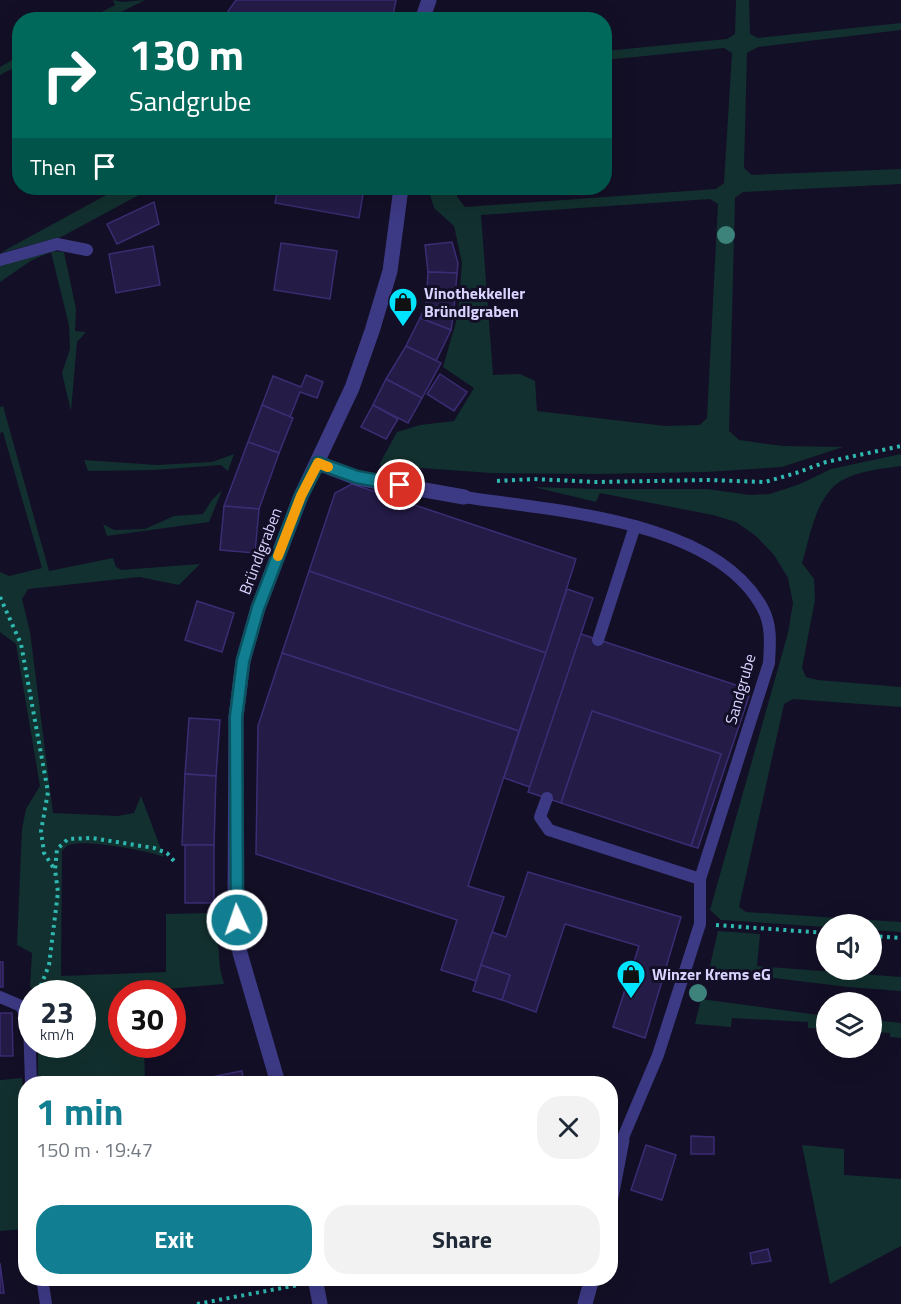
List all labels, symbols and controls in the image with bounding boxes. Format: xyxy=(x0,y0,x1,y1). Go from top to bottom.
text: 130 m xyxy=(129,22,244,86)
icon: right xyxy=(30,36,108,114)
text: Sandgrube xyxy=(129,80,251,121)
text: Then xyxy=(30,150,76,184)
icon: arrive xyxy=(88,150,121,183)
place label: Vinothekkeller Bründlgraben xyxy=(424,281,525,323)
shop icon: Vinothekkeller Bründlgraben xyxy=(387,286,419,328)
pin xyxy=(374,459,425,510)
icon: arrive xyxy=(383,468,416,501)
street label: Bründlgraben xyxy=(232,504,288,598)
street label: Sandgrube xyxy=(718,651,762,727)
position arrow xyxy=(205,888,269,952)
map controls xyxy=(816,914,882,1058)
button: sound xyxy=(816,914,882,980)
shop icon: Winzer Krems eG xyxy=(615,958,647,1000)
place label: Winzer Krems eG xyxy=(652,962,771,986)
speed limit sign: 30 xyxy=(108,980,186,1058)
text: 23 xyxy=(40,989,74,1035)
button: layers xyxy=(816,992,882,1058)
text: km/h xyxy=(40,1023,74,1046)
text: 1 min xyxy=(36,1084,123,1139)
button: close xyxy=(537,1096,600,1159)
text: 150 m · 19:47 xyxy=(36,1134,153,1165)
button: Exit xyxy=(36,1205,312,1274)
button: Share xyxy=(324,1205,600,1274)

